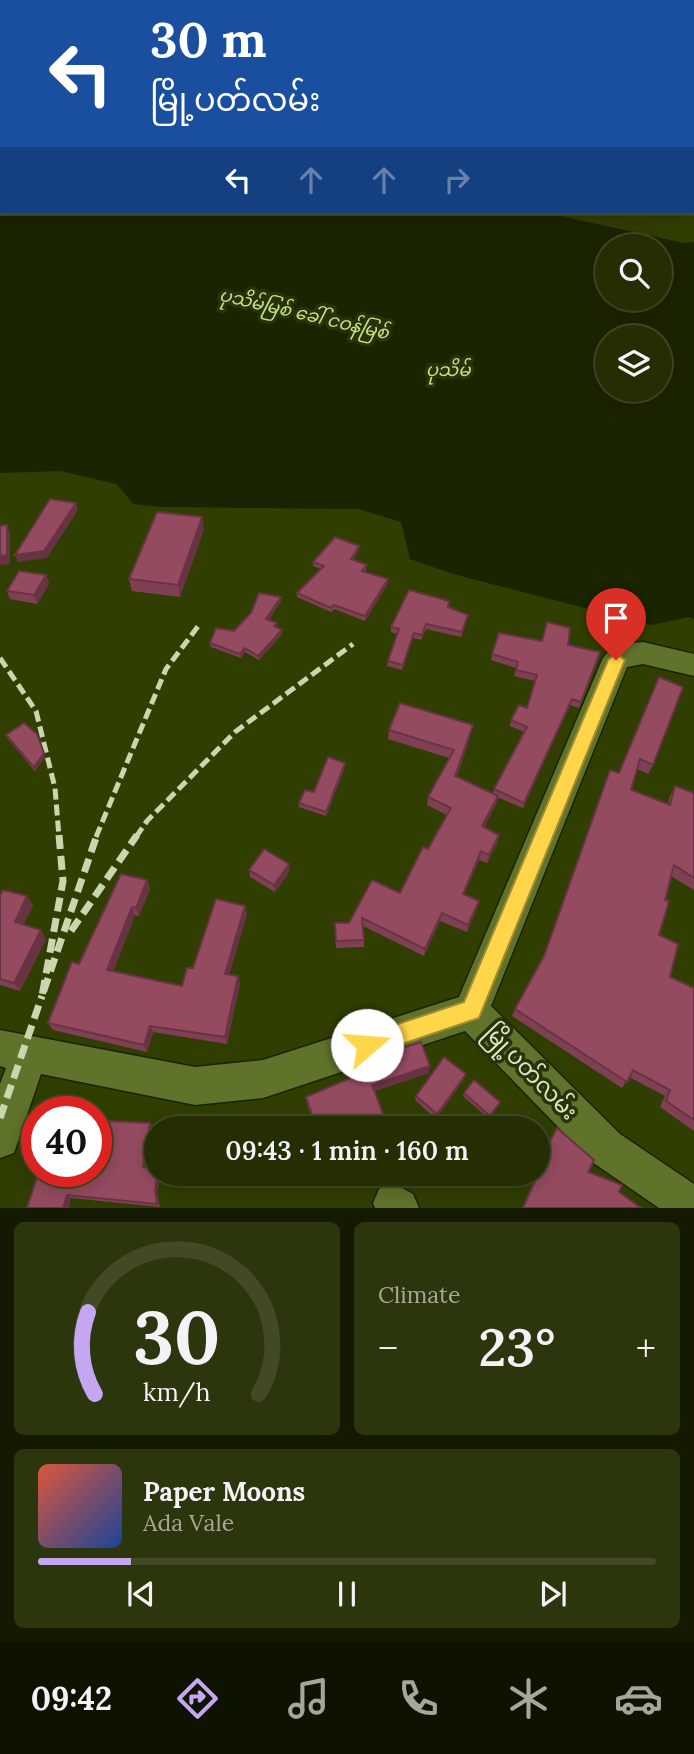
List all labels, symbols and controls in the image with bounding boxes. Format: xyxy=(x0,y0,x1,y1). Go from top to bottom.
text: 30 m xyxy=(150,8,267,70)
icon: left xyxy=(35,28,126,119)
text: မြို့ပတ်လမ်း xyxy=(150,79,320,120)
icon: left xyxy=(219,161,257,199)
icon: ahead xyxy=(292,161,330,199)
icon: ahead xyxy=(365,161,403,199)
icon: right xyxy=(438,161,476,199)
map controls xyxy=(595,234,672,402)
button: search xyxy=(595,234,672,311)
water label: ပုသိမ်မြစ် ခေါ် ငဝန်မြစ် xyxy=(216,282,393,348)
button: layers xyxy=(595,325,672,402)
water label: ပုသိမ် xyxy=(426,357,472,385)
pin xyxy=(586,588,646,660)
icon: arrive xyxy=(597,599,635,637)
position arrow xyxy=(330,1008,404,1082)
street label: မြို့ပတ်လမ်း xyxy=(475,1017,585,1129)
speed limit sign: 40 xyxy=(21,1096,112,1187)
text: 09:43 · 1 min · 160 m xyxy=(225,1134,469,1167)
text: Climate xyxy=(378,1280,460,1309)
text: 30 xyxy=(133,1292,221,1385)
text: 23° xyxy=(479,1314,555,1380)
text: − xyxy=(378,1324,398,1372)
text: + xyxy=(636,1324,656,1372)
text: km/h xyxy=(143,1376,211,1408)
text: Paper Moons xyxy=(143,1475,305,1508)
text: Ada Vale xyxy=(143,1508,234,1537)
icon: previous xyxy=(122,1575,160,1613)
icon: pause xyxy=(328,1575,366,1613)
icon: next xyxy=(534,1575,572,1613)
icon: directions xyxy=(173,1674,222,1723)
icon: music xyxy=(284,1674,333,1723)
icon: phone xyxy=(394,1674,443,1723)
icon: climate xyxy=(504,1674,553,1723)
icon: car xyxy=(614,1674,663,1723)
text: 09:42 xyxy=(31,1678,112,1719)

